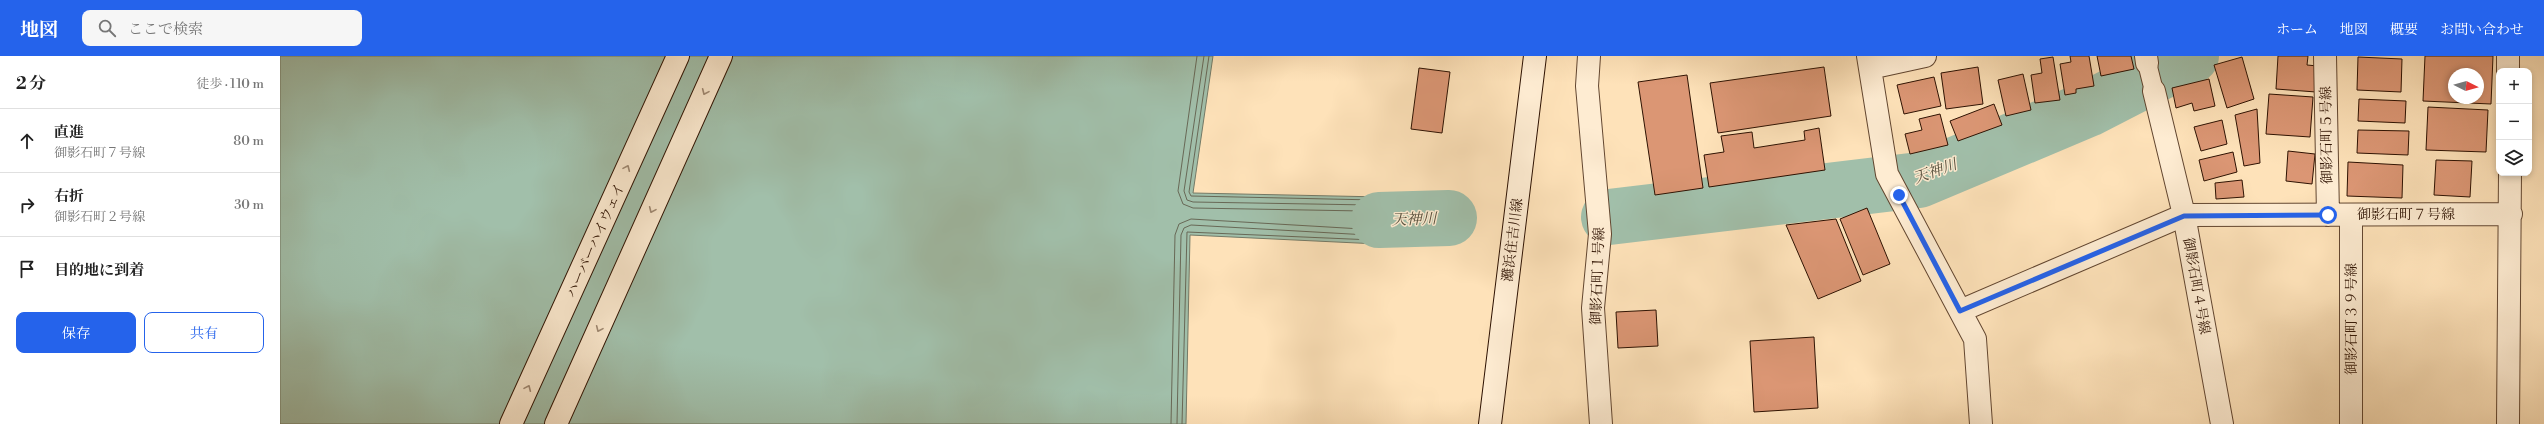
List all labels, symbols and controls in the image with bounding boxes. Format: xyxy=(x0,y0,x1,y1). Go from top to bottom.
search box xyxy=(82,10,362,46)
icon: search xyxy=(96,17,118,39)
text: 地図 xyxy=(20,18,58,42)
text: ここで検索 xyxy=(128,20,203,39)
text: ホーム xyxy=(2276,21,2318,39)
text: 地図 xyxy=(2340,21,2368,39)
text: 概要 xyxy=(2390,21,2418,39)
text: お問い合わせ xyxy=(2440,21,2524,39)
north arrow xyxy=(2448,68,2484,104)
map controls xyxy=(2496,68,2532,176)
button: + xyxy=(2496,68,2532,104)
text: 2 分 xyxy=(16,73,46,95)
text: 徒歩 · 110 m xyxy=(197,76,264,92)
street label: 御影石町５号線 xyxy=(2317,86,2337,184)
one-way arrow xyxy=(702,88,710,95)
button: − xyxy=(2496,104,2532,140)
text: 直進 xyxy=(54,123,84,142)
icon: ahead xyxy=(16,130,38,152)
text: 80 m xyxy=(233,133,264,149)
button: layers xyxy=(2496,140,2532,176)
text: 御影石町７号線 xyxy=(54,145,145,161)
water label: 天神川 xyxy=(1911,154,1961,188)
one-way arrow xyxy=(622,164,630,172)
street label: ハーバーハイウェイ xyxy=(562,180,629,301)
route end xyxy=(1890,186,1908,204)
text: 右折 xyxy=(54,187,84,206)
icon: right xyxy=(16,194,38,216)
text: 30 m xyxy=(234,197,264,213)
street label: 灘浜住吉川線 xyxy=(1499,197,1527,283)
one-way arrow xyxy=(649,206,657,214)
route start xyxy=(2319,206,2337,224)
street label: 御影石町７号線 xyxy=(2357,206,2455,224)
text: 御影石町２号線 xyxy=(54,209,145,225)
water label: 天神川 xyxy=(1391,209,1439,230)
street label: 御影石町１号線 xyxy=(1587,227,1609,325)
street label: 御影石町４号線 xyxy=(2179,236,2213,336)
icon: arrive xyxy=(16,258,38,280)
text: 目的地に到着 xyxy=(54,261,144,280)
street label: 御影石町３９号線 xyxy=(2343,263,2361,375)
button: 保存 xyxy=(16,312,136,353)
button: 共有 xyxy=(144,312,264,353)
one-way arrow xyxy=(596,324,604,332)
one-way arrow xyxy=(523,385,531,392)

